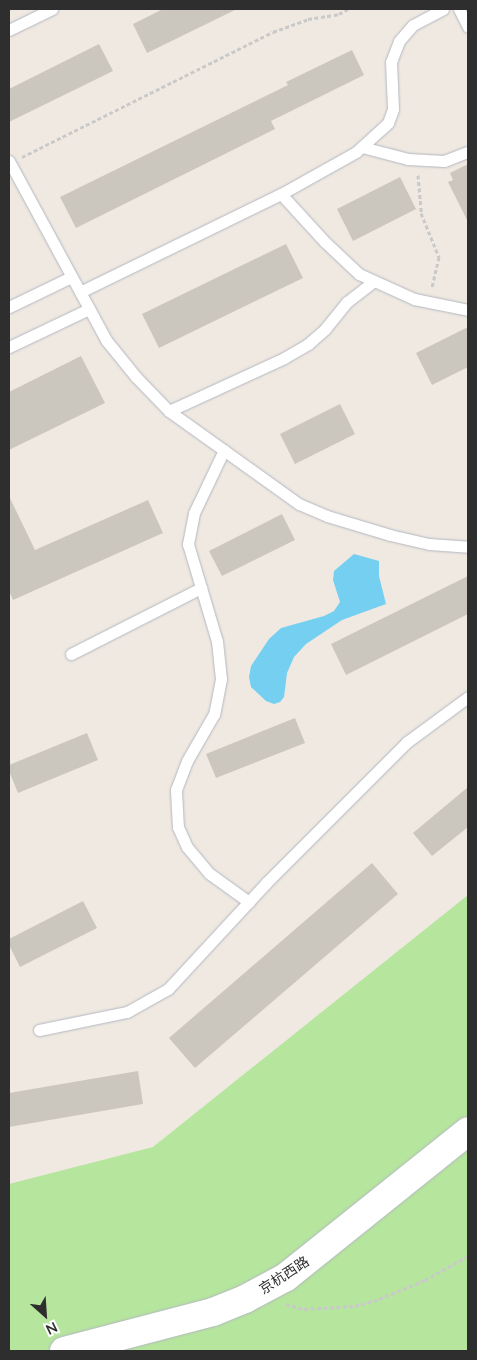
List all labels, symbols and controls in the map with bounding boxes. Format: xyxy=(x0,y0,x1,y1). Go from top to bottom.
street label: 京杭西路 xyxy=(256,1253,312,1297)
north arrow xyxy=(20,1290,70,1340)
text: N xyxy=(43,1319,60,1339)

